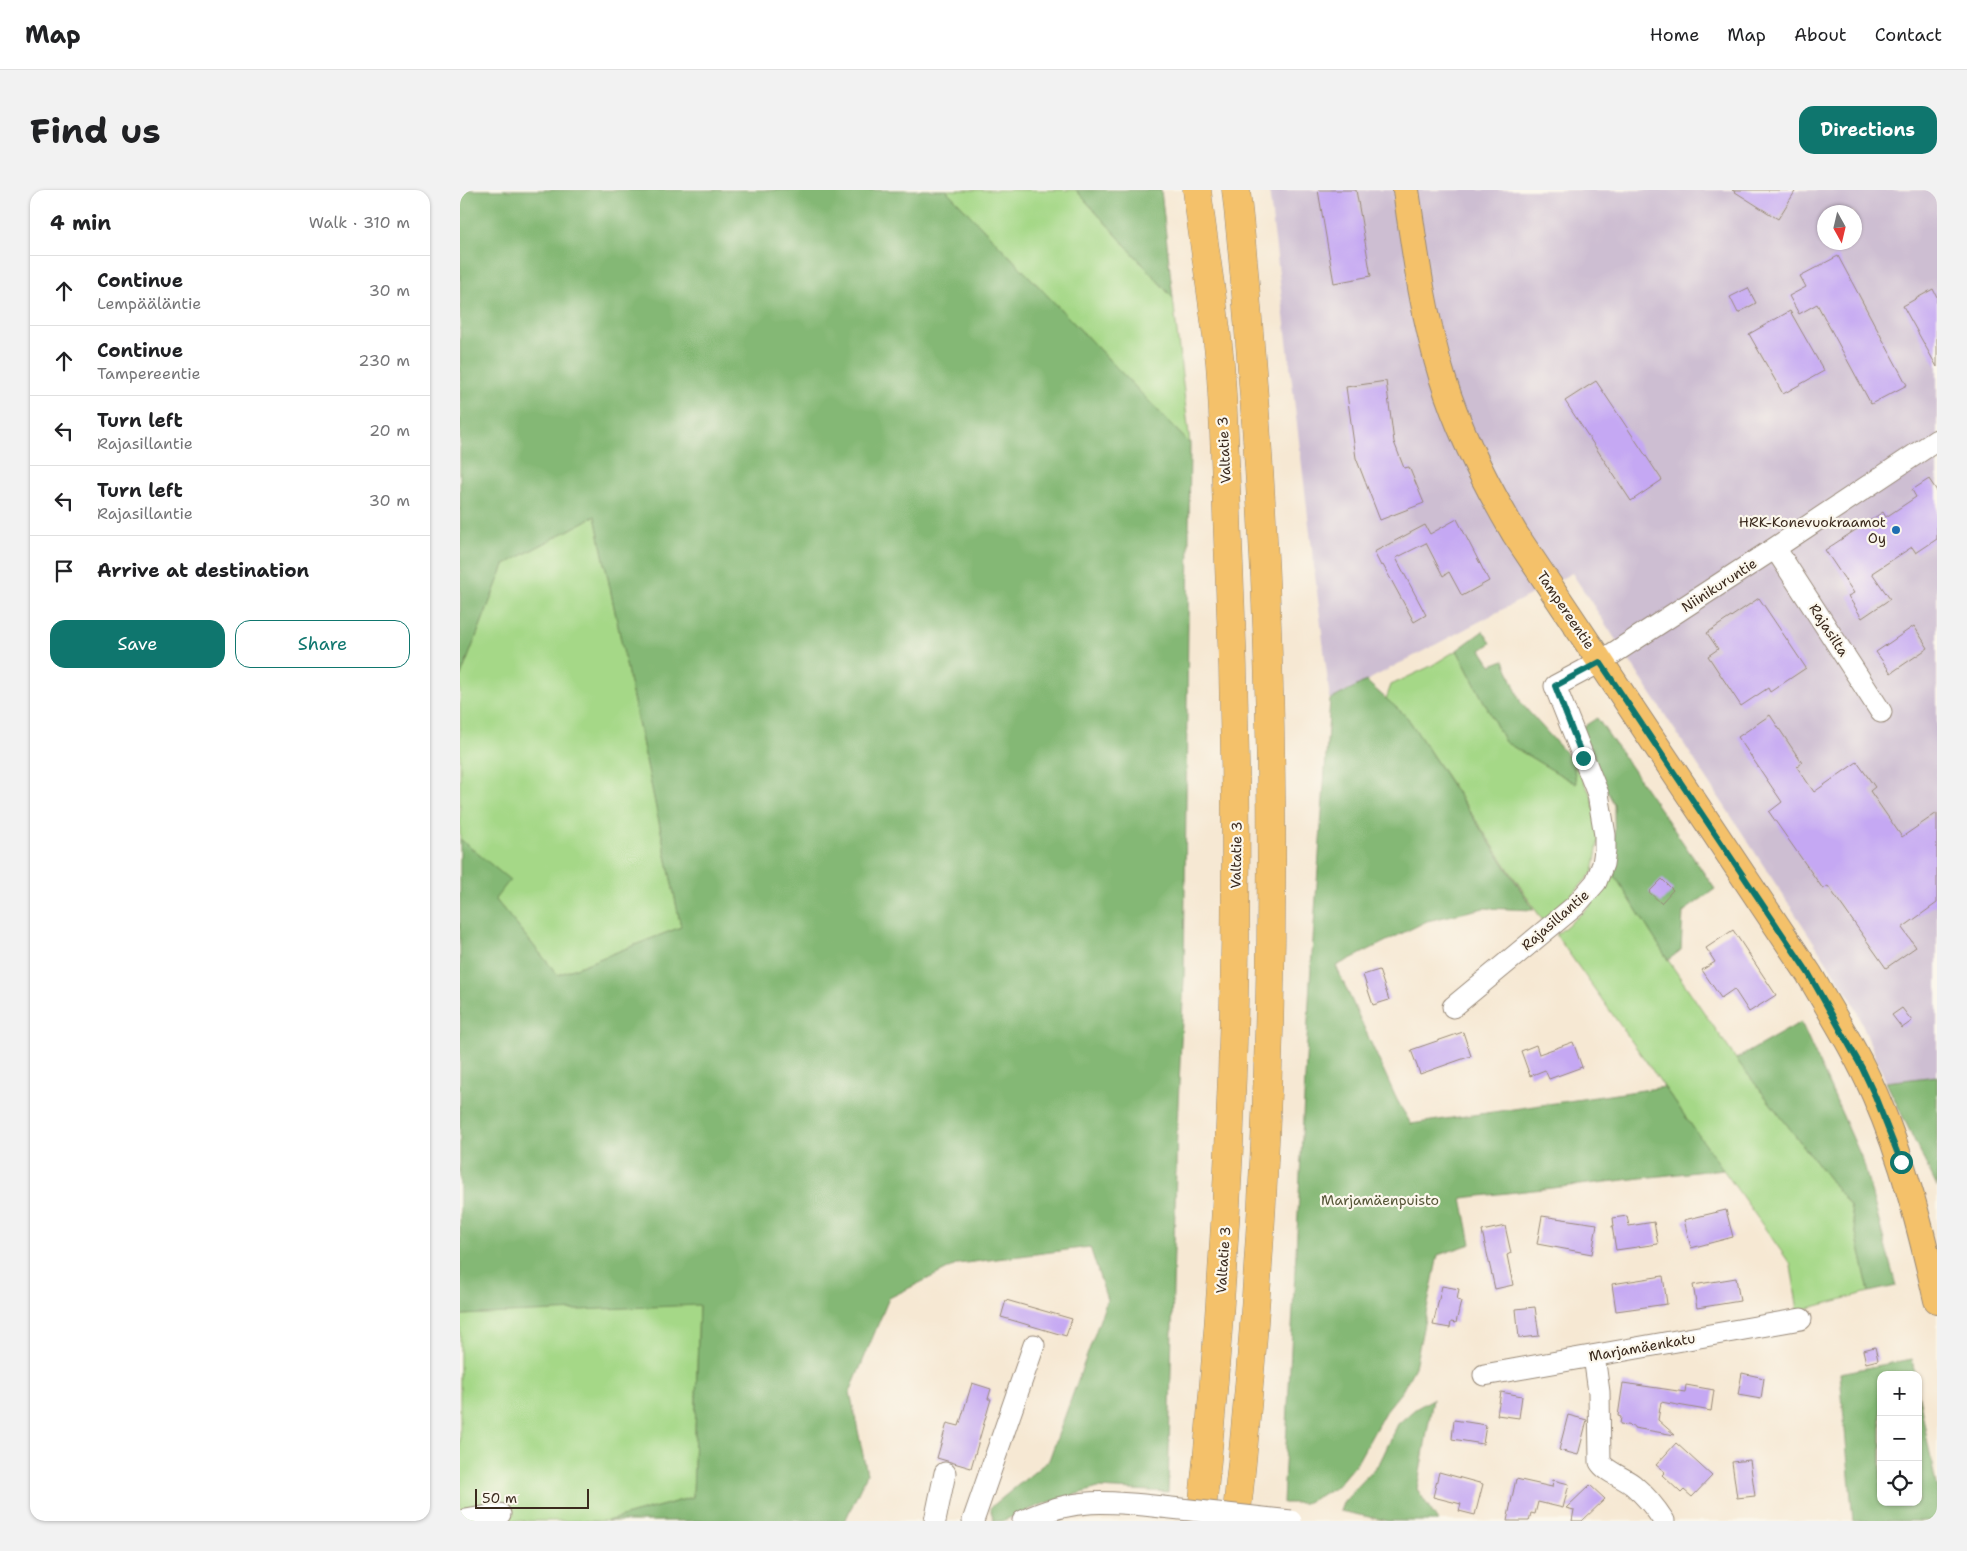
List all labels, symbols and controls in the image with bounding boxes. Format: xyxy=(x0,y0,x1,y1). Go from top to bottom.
text: Map xyxy=(25,19,81,51)
text: Home xyxy=(1650,23,1699,47)
text: Map xyxy=(1727,23,1766,47)
text: About xyxy=(1794,23,1847,47)
text: Contact xyxy=(1875,23,1942,47)
button: Directions xyxy=(1799,106,1937,154)
text: Find us xyxy=(30,107,161,154)
north arrow xyxy=(1817,205,1862,250)
text: 4 min xyxy=(50,209,111,237)
text: Walk · 310 m xyxy=(309,212,410,233)
text: Continue xyxy=(97,268,183,293)
icon: ahead xyxy=(50,277,78,305)
text: 30 m xyxy=(369,280,410,301)
text: Lempääläntie xyxy=(97,293,201,314)
text: Continue xyxy=(97,338,183,363)
icon: ahead xyxy=(50,347,78,375)
text: 230 m xyxy=(358,350,410,371)
text: Tampereentie xyxy=(97,363,201,384)
text: Turn left xyxy=(97,408,183,433)
street label: Valtatie 3 xyxy=(1213,416,1235,484)
icon: left xyxy=(50,417,78,445)
text: 20 m xyxy=(369,420,410,441)
text: Rajasillantie xyxy=(97,433,193,454)
text: Turn left xyxy=(97,478,183,503)
icon: left xyxy=(50,487,78,515)
text: 30 m xyxy=(369,490,410,511)
text: Rajasillantie xyxy=(97,503,193,524)
place label: HRK-Konevuokraamot Oy xyxy=(1739,513,1886,547)
marker: HRK-Konevuokraamot Oy xyxy=(1890,524,1902,536)
street label: Niinikuruntie xyxy=(1678,554,1760,616)
icon: arrive xyxy=(50,557,78,585)
text: Arrive at destination xyxy=(97,558,309,583)
street label: Tampereentie xyxy=(1533,567,1599,653)
street label: Rajasilta xyxy=(1805,600,1853,660)
button: Save xyxy=(50,620,225,668)
button: Share xyxy=(235,620,410,668)
route end xyxy=(1572,747,1595,770)
street label: Valtatie 3 xyxy=(1226,821,1246,889)
street label: Rajasillantie xyxy=(1517,886,1593,954)
route start xyxy=(1890,1151,1913,1174)
park label: Marjamäenpuisto xyxy=(1321,1191,1439,1209)
street label: Valtatie 3 xyxy=(1212,1226,1234,1294)
street label: Marjamäenkatu xyxy=(1587,1329,1697,1365)
map controls xyxy=(1877,1371,1922,1506)
button: + xyxy=(1877,1371,1922,1416)
button: − xyxy=(1877,1416,1922,1461)
button: locate xyxy=(1877,1461,1922,1506)
scale bar xyxy=(475,1486,589,1509)
text: 50 m xyxy=(482,1489,517,1507)

